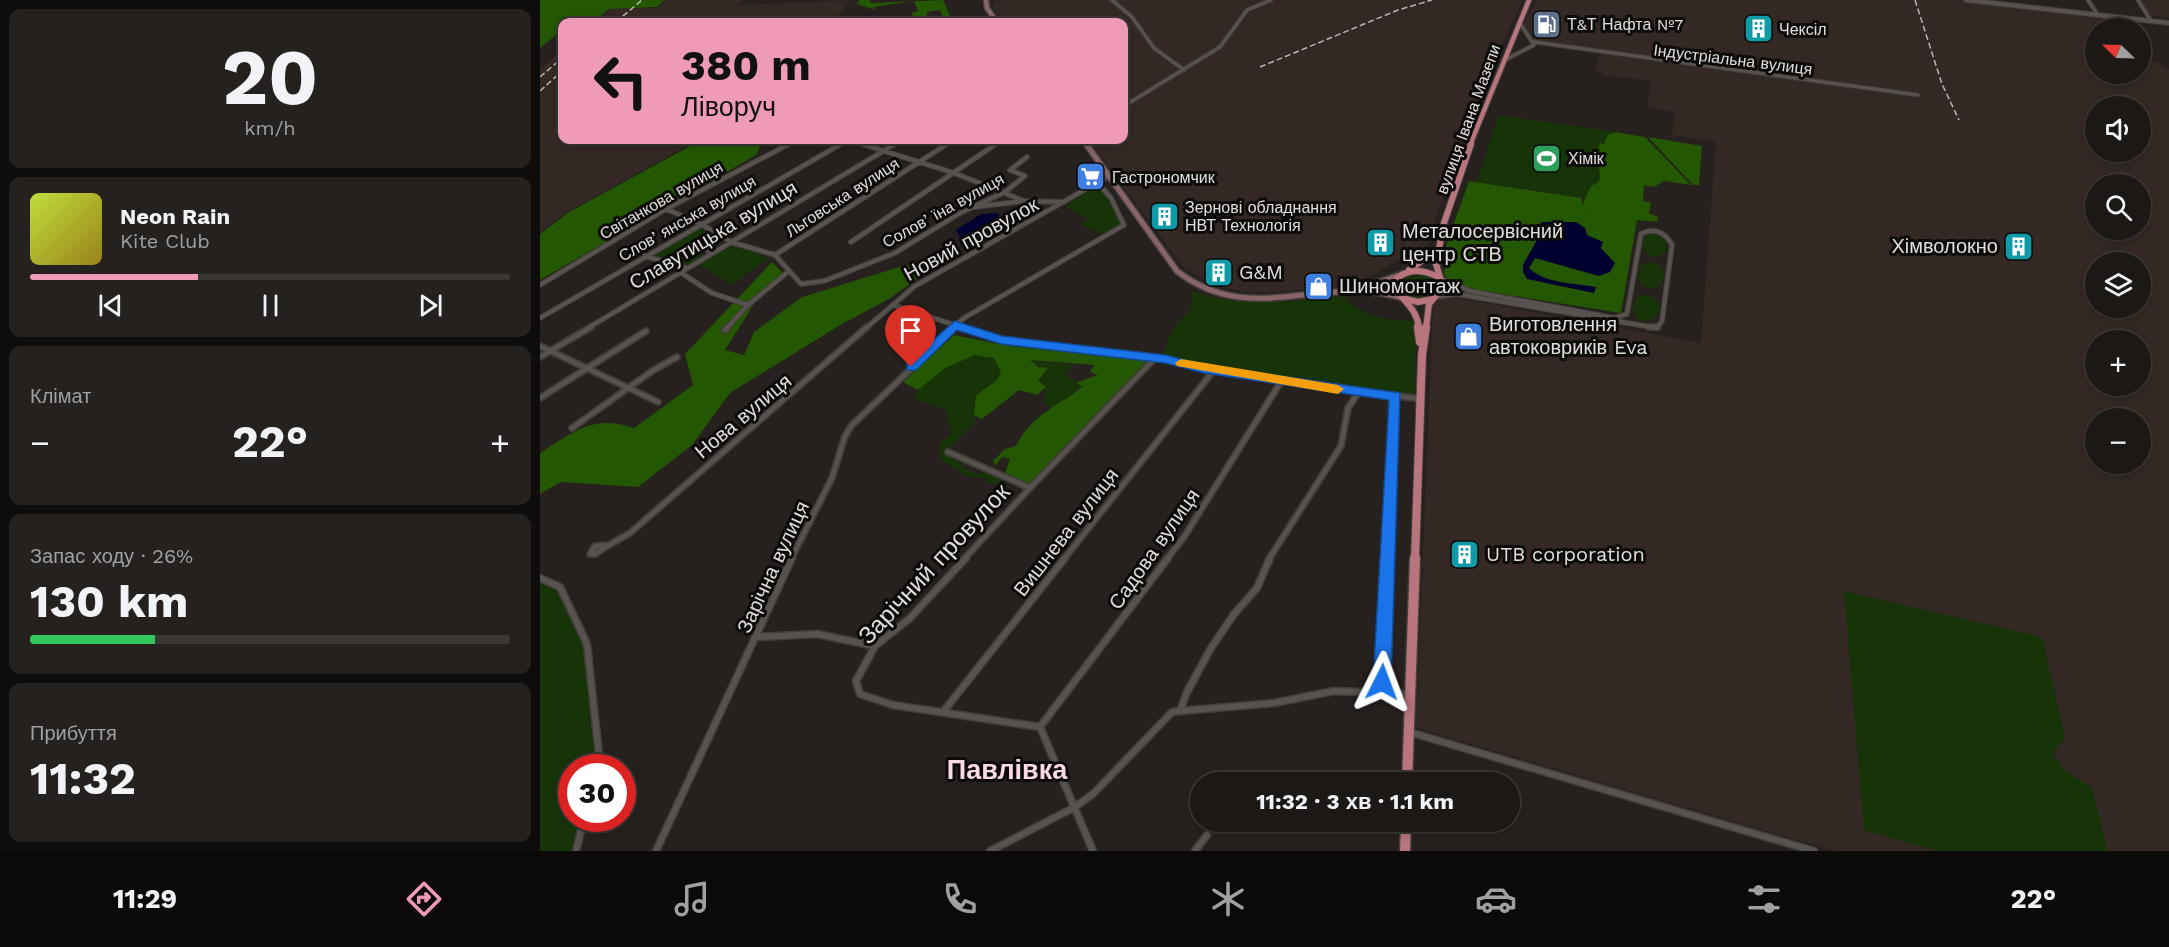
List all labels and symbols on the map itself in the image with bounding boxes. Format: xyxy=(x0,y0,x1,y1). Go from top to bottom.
fuel station icon: Т&Т Нафта №7 xyxy=(1530,8,1562,40)
building icon: Чексіл xyxy=(1742,13,1774,45)
place label: Т&Т Нафта №7 xyxy=(1567,15,1683,34)
north arrow xyxy=(2085,18,2151,84)
place label: Чексіл xyxy=(1779,20,1827,39)
street label: Індустріальна вулиця xyxy=(1652,40,1813,79)
street label: вулиця Івана Мазепи xyxy=(1433,42,1504,197)
sports icon: Хімік xyxy=(1531,142,1563,174)
place label: Хімік xyxy=(1568,149,1605,168)
street label: Льговська вулиця xyxy=(782,154,903,241)
street label: Світанкова вулиця xyxy=(596,157,726,243)
supermarket icon: Гастрономчик xyxy=(1075,161,1107,193)
place label: Гастрономчик xyxy=(1112,168,1216,187)
street label: Соловʼїна вулиця xyxy=(879,169,1007,252)
street label: Словʼянська вулиця xyxy=(615,171,759,266)
street label: Славутицька вулиця xyxy=(625,175,801,295)
street label: Новий провулок xyxy=(900,192,1043,286)
place label: Зернові обладнання НВТ Технологія xyxy=(1185,198,1337,235)
building icon: Зернові обладнання НВТ Технологія xyxy=(1148,200,1180,232)
place label: Металосервісний центр СТВ xyxy=(1402,219,1563,266)
building icon: Металосервісний центр СТВ xyxy=(1365,226,1397,258)
building icon: Хімволокно xyxy=(2003,230,2035,262)
place label: Хімволокно xyxy=(1891,234,1998,258)
building icon: G&M xyxy=(1202,256,1234,288)
place label: G&M xyxy=(1239,260,1283,284)
shop icon: Шиномонтаж xyxy=(1302,270,1334,302)
place label: Шиномонтаж xyxy=(1339,274,1461,298)
pin xyxy=(885,305,936,367)
place label: Виготовлення автоковриків Eva xyxy=(1489,312,1648,359)
shop icon: Виготовлення автоковриків Eva xyxy=(1452,320,1484,352)
street label: Нова вулиця xyxy=(690,369,796,463)
street label: Вишнева вулиця xyxy=(1009,463,1123,601)
street label: Зарічний провулок xyxy=(853,478,1016,650)
street label: Садова вулиця xyxy=(1104,484,1204,614)
street label: Зарічна вулиця xyxy=(732,497,814,637)
building icon: UTB corporation xyxy=(1449,538,1481,570)
place label: UTB corporation xyxy=(1486,542,1645,566)
position arrow xyxy=(1350,650,1414,714)
speed limit sign: 30 xyxy=(558,754,636,832)
district label: Павлівка xyxy=(947,754,1068,786)

